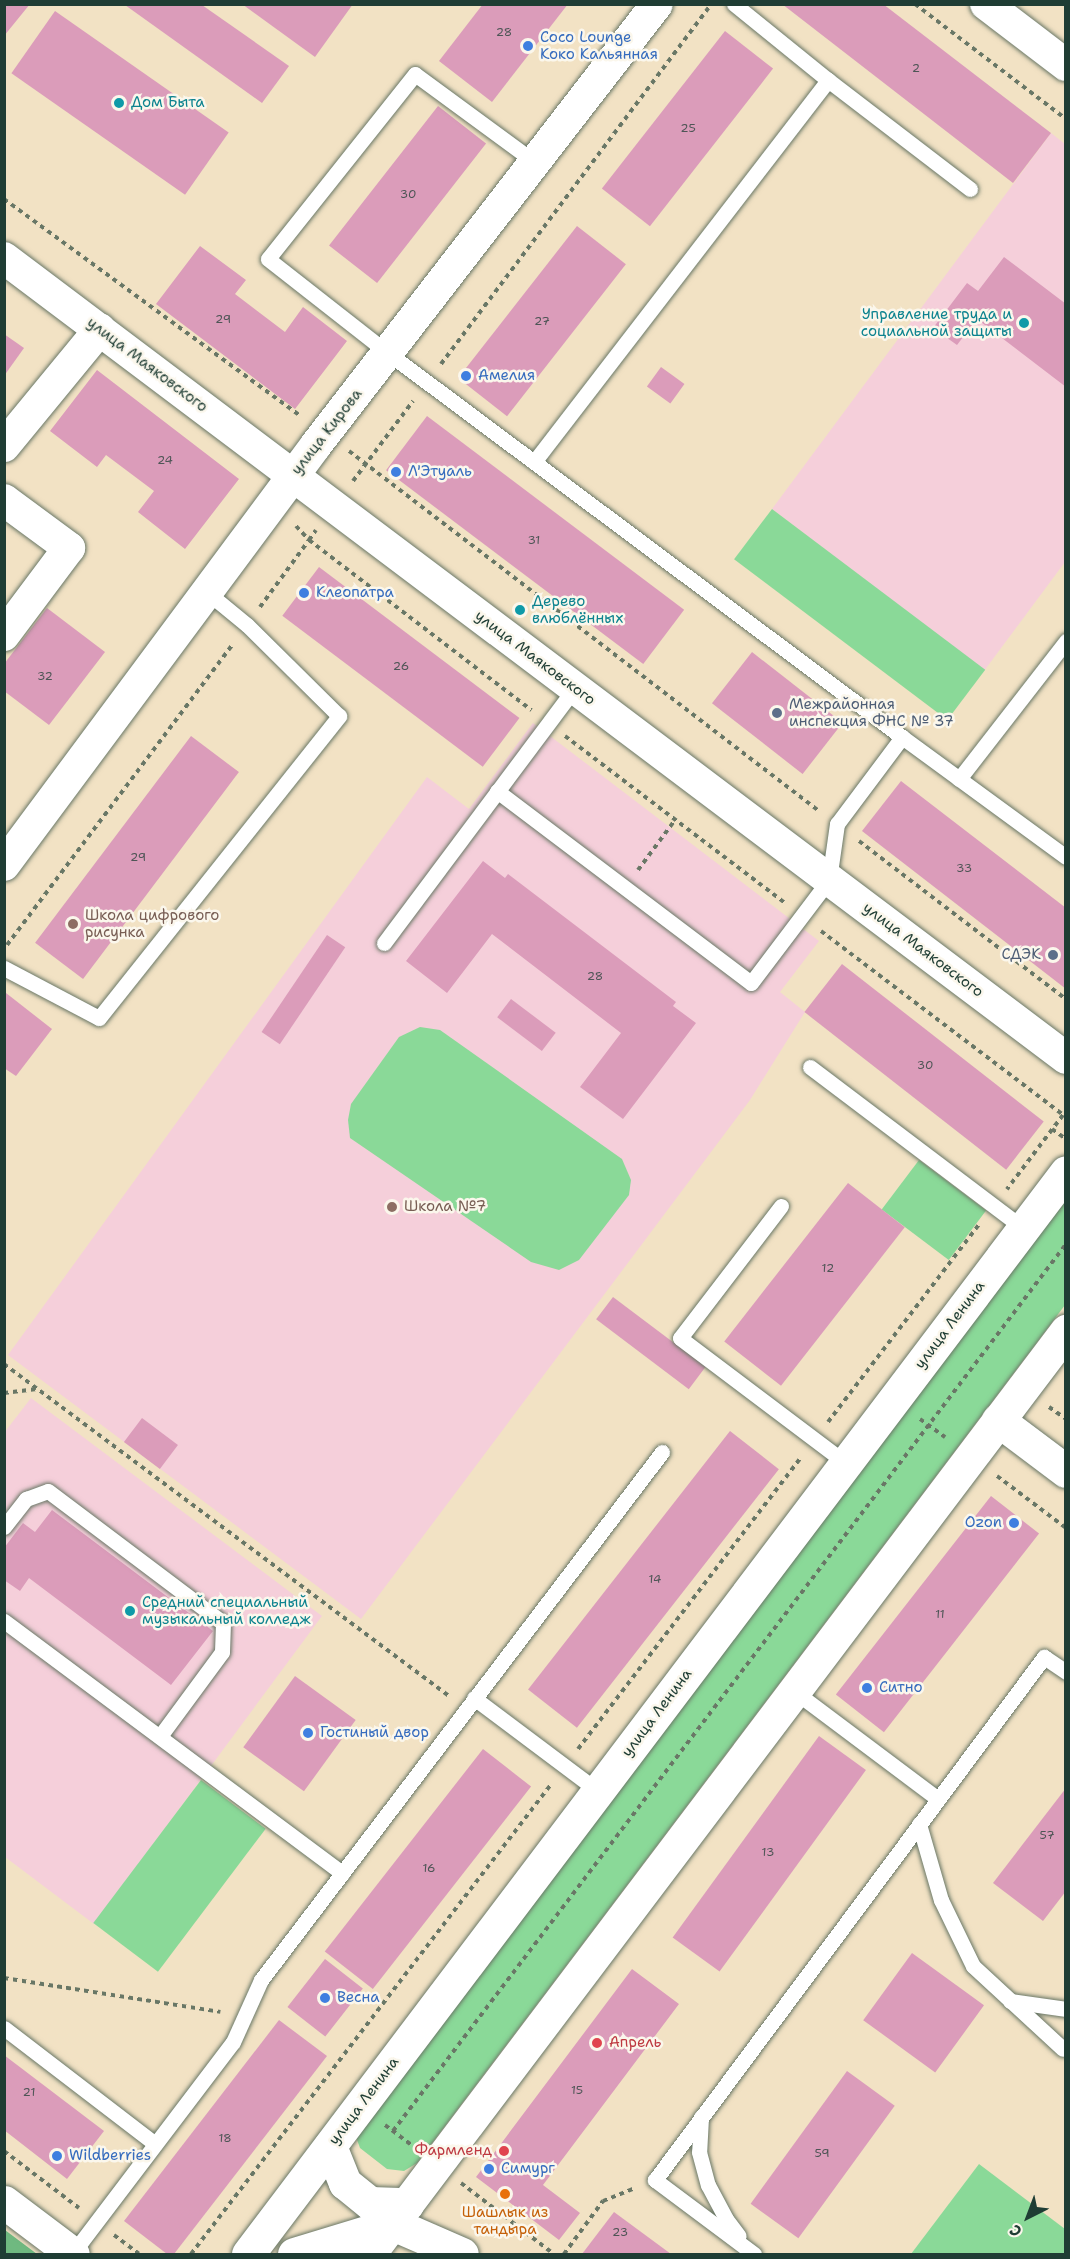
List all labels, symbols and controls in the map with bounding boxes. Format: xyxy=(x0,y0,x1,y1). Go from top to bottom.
house number: 28 xyxy=(496,26,512,40)
place label: Coco Lounge Коко Кальянная xyxy=(540,28,658,63)
marker: Coco Lounge Коко Кальянная xyxy=(521,39,535,53)
house number: 2 xyxy=(912,62,920,76)
place label: Дом Быта xyxy=(131,94,205,112)
marker: Дом Быта xyxy=(112,96,126,110)
house number: 25 xyxy=(680,122,696,136)
house number: 30 xyxy=(400,188,416,202)
place label: Управление труда и социальной защиты xyxy=(861,305,1012,340)
house number: 29 xyxy=(215,313,231,327)
street label: улица Маяковского xyxy=(83,314,211,416)
house number: 27 xyxy=(534,315,550,329)
marker: Управление труда и социальной защиты xyxy=(1017,316,1031,330)
place label: Амелия xyxy=(478,367,535,385)
marker: Амелия xyxy=(459,369,473,383)
street label: улица Кирова xyxy=(288,385,366,479)
house number: 24 xyxy=(157,454,173,468)
place label: Л'Этуаль xyxy=(408,463,472,481)
marker: Л'Этуаль xyxy=(389,465,403,479)
house number: 31 xyxy=(528,534,540,548)
place label: Клеопатра xyxy=(316,584,394,602)
marker: Клеопатра xyxy=(297,586,311,600)
place label: Дерево влюблённых xyxy=(532,592,623,627)
marker: Дерево влюблённых xyxy=(513,603,527,617)
street label: улица Маяковского xyxy=(471,607,599,709)
house number: 26 xyxy=(393,660,409,674)
house number: 32 xyxy=(37,670,53,684)
place label: Межрайонная инспекция ФНС № 37 xyxy=(789,695,954,730)
marker: Межрайонная инспекция ФНС № 37 xyxy=(770,706,784,720)
house number: 29 xyxy=(130,851,146,865)
house number: 33 xyxy=(956,862,972,876)
street label: улица Маяковского xyxy=(859,899,987,1001)
place label: Школа цифрового рисунка xyxy=(85,906,219,941)
marker: Школа цифрового рисунка xyxy=(66,917,80,931)
place label: СДЭК xyxy=(1001,946,1041,964)
marker: СДЭК xyxy=(1046,948,1060,962)
house number: 28 xyxy=(587,970,603,984)
house number: 30 xyxy=(917,1059,933,1073)
place label: Школа №7 xyxy=(404,1198,486,1216)
marker: Школа №7 xyxy=(385,1200,399,1214)
house number: 12 xyxy=(822,1262,834,1276)
street label: улица Ленина xyxy=(911,1278,989,1372)
place label: Ozon xyxy=(965,1514,1002,1532)
marker: Ozon xyxy=(1007,1516,1021,1530)
house number: 14 xyxy=(649,1573,661,1587)
place label: Средний специальный музыкальный колледж xyxy=(142,1593,311,1628)
marker: Средний специальный музыкальный колледж xyxy=(123,1604,137,1618)
house number: 11 xyxy=(935,1608,945,1622)
street label: улица Ленина xyxy=(618,1666,696,1760)
place label: Ситно xyxy=(879,1679,923,1697)
marker: Ситно xyxy=(860,1681,874,1695)
place label: Гостиный двор xyxy=(320,1724,429,1742)
marker: Гостиный двор xyxy=(301,1726,315,1740)
house number: 57 xyxy=(1039,1829,1055,1843)
house number: 13 xyxy=(762,1846,774,1860)
house number: 16 xyxy=(422,1862,436,1876)
place label: Весна xyxy=(337,1989,379,2007)
marker: Весна xyxy=(318,1991,332,2005)
place label: Апрель xyxy=(609,2034,661,2052)
marker: Апрель xyxy=(590,2036,604,2050)
street label: улица Ленина xyxy=(325,2054,403,2148)
house number: 15 xyxy=(571,2084,583,2098)
house number: 21 xyxy=(23,2086,35,2100)
house number: 18 xyxy=(218,2132,232,2146)
place label: Фармленд xyxy=(414,2142,492,2160)
marker: Фармленд xyxy=(497,2144,511,2158)
place label: Wildberries xyxy=(69,2147,151,2165)
house number: 59 xyxy=(814,2147,830,2161)
marker: Wildberries xyxy=(50,2149,64,2163)
place label: Симург xyxy=(501,2160,555,2178)
marker: Симург xyxy=(482,2162,496,2176)
marker: Шашлык из тандыра xyxy=(498,2187,512,2201)
north arrow xyxy=(998,2187,1058,2247)
place label: Шашлык из тандыра xyxy=(462,2203,548,2238)
text: С xyxy=(1005,2220,1026,2242)
house number: 23 xyxy=(612,2226,628,2240)

